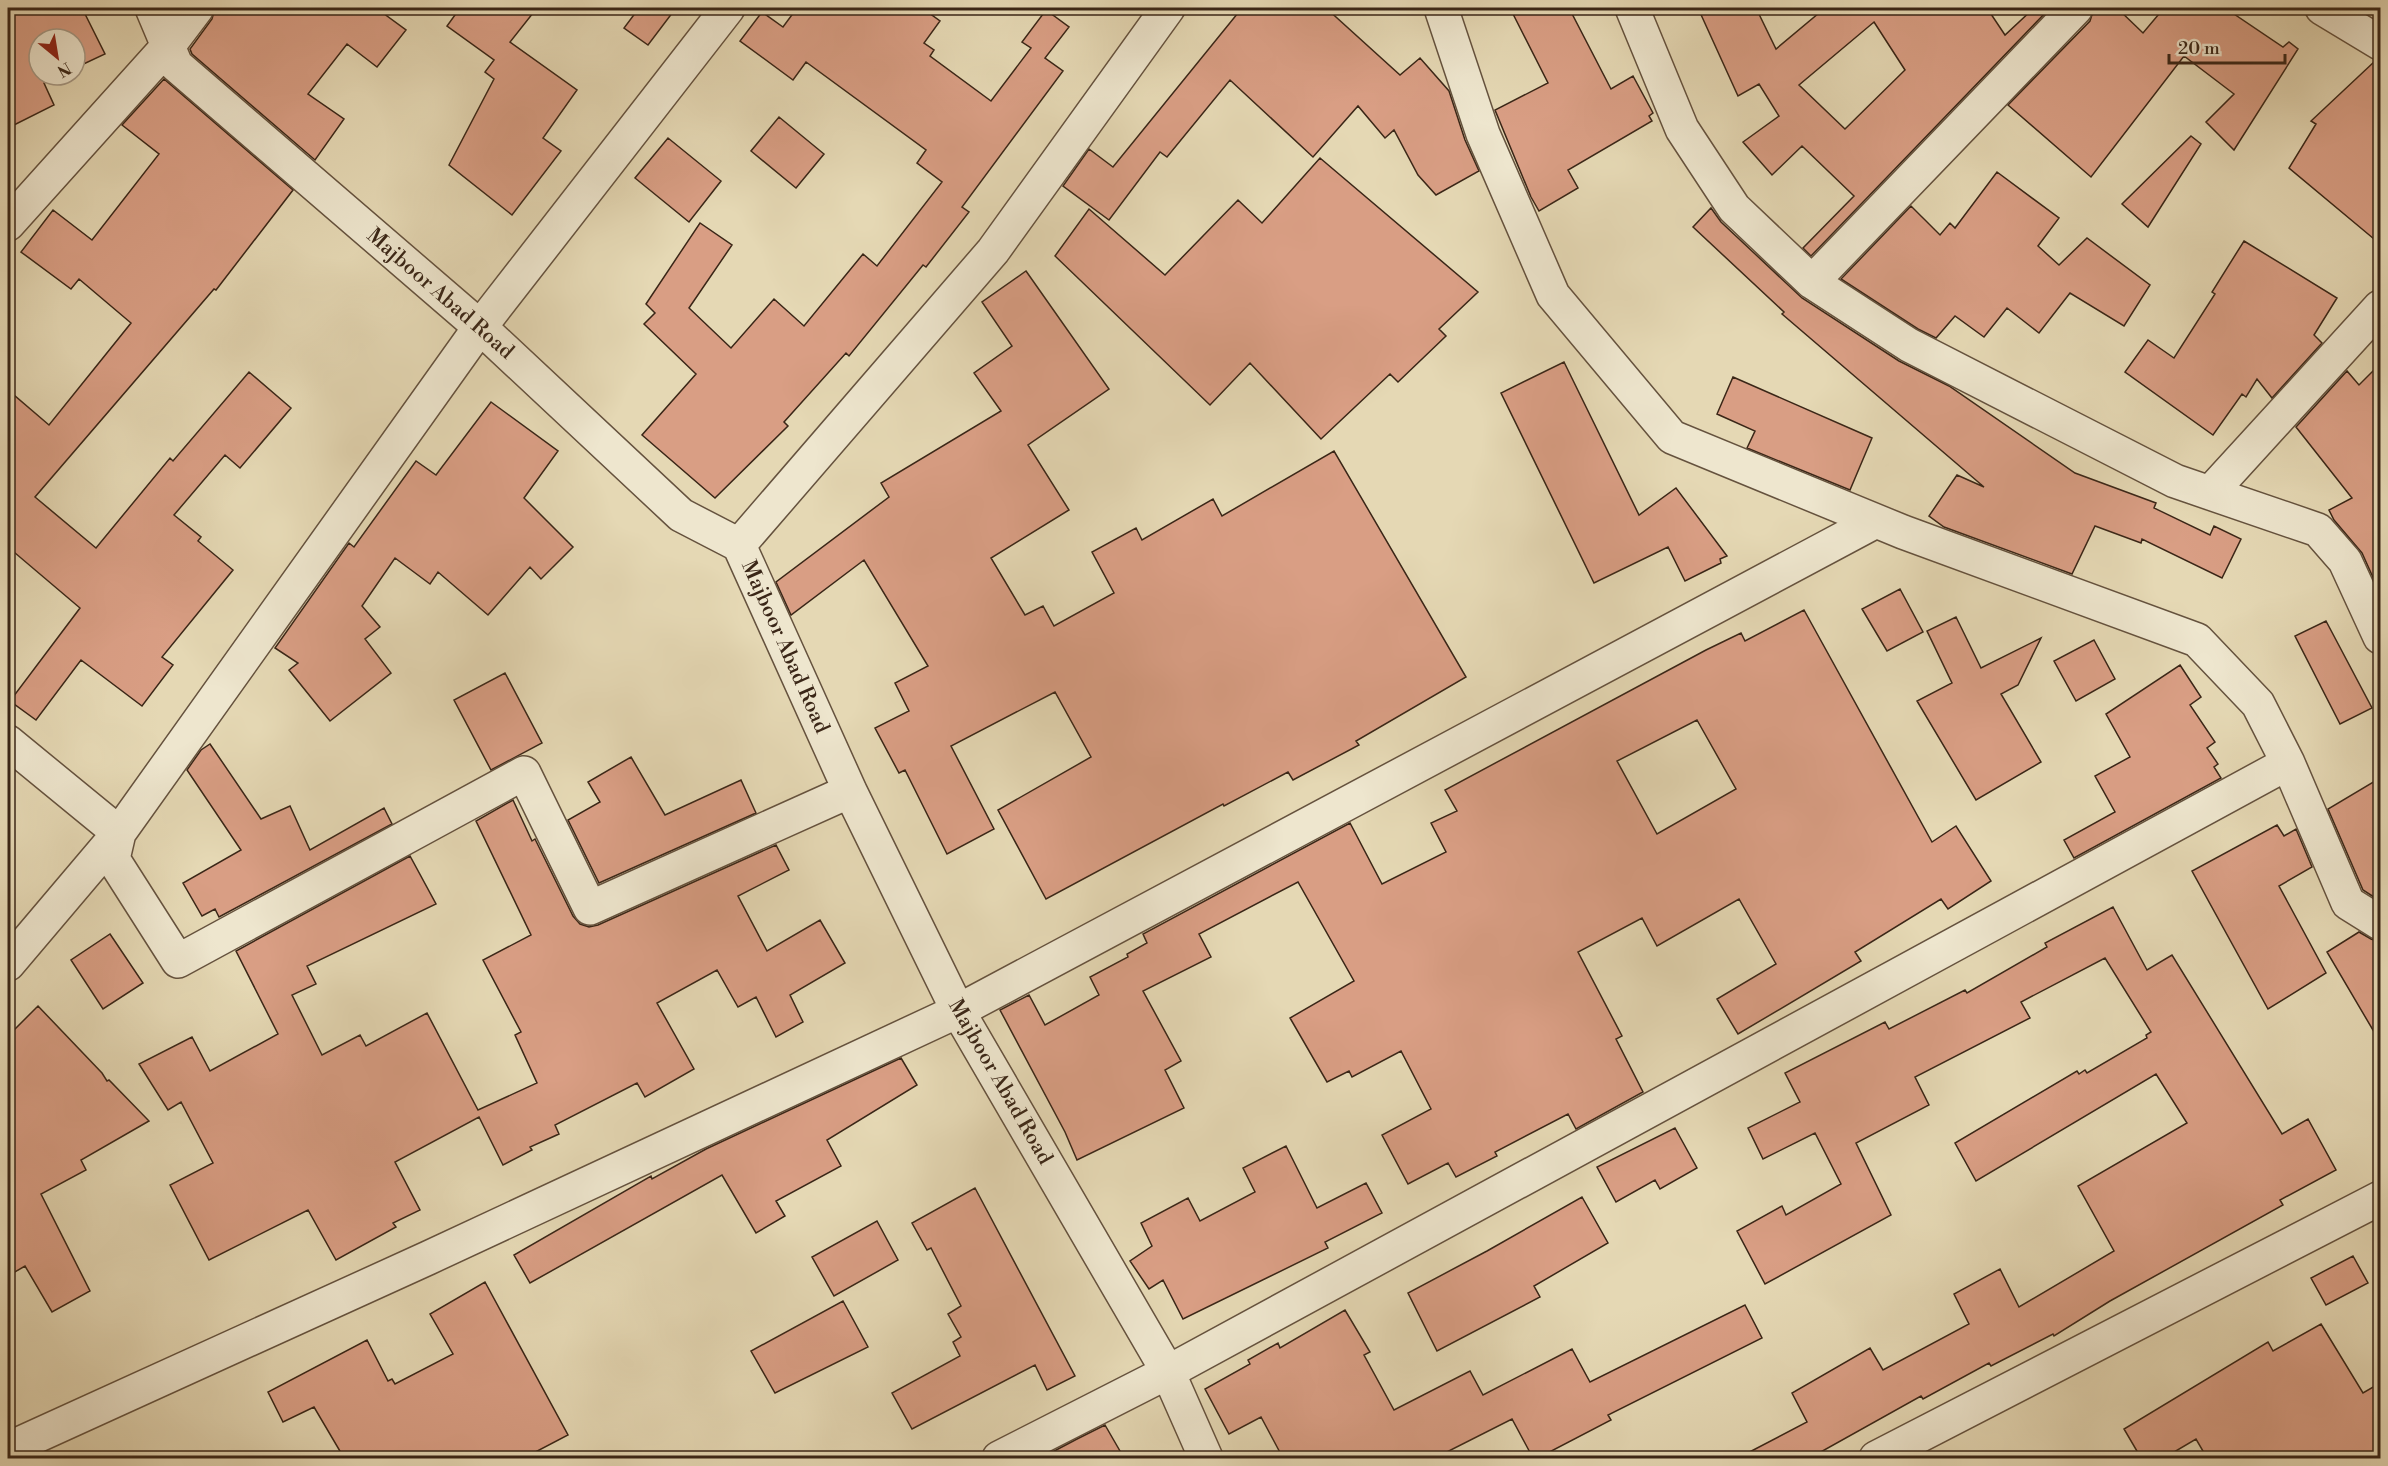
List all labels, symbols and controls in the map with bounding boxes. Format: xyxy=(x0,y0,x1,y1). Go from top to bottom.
north arrow xyxy=(27,27,87,87)
scale bar xyxy=(2169,27,2284,65)
text: 20 m xyxy=(2178,37,2220,60)
text: N xyxy=(53,57,74,81)
street label: Majboor Abad Road xyxy=(361,223,519,365)
street label: Majboor Abad Road xyxy=(735,557,835,738)
street label: Majboor Abad Road xyxy=(942,995,1058,1169)

